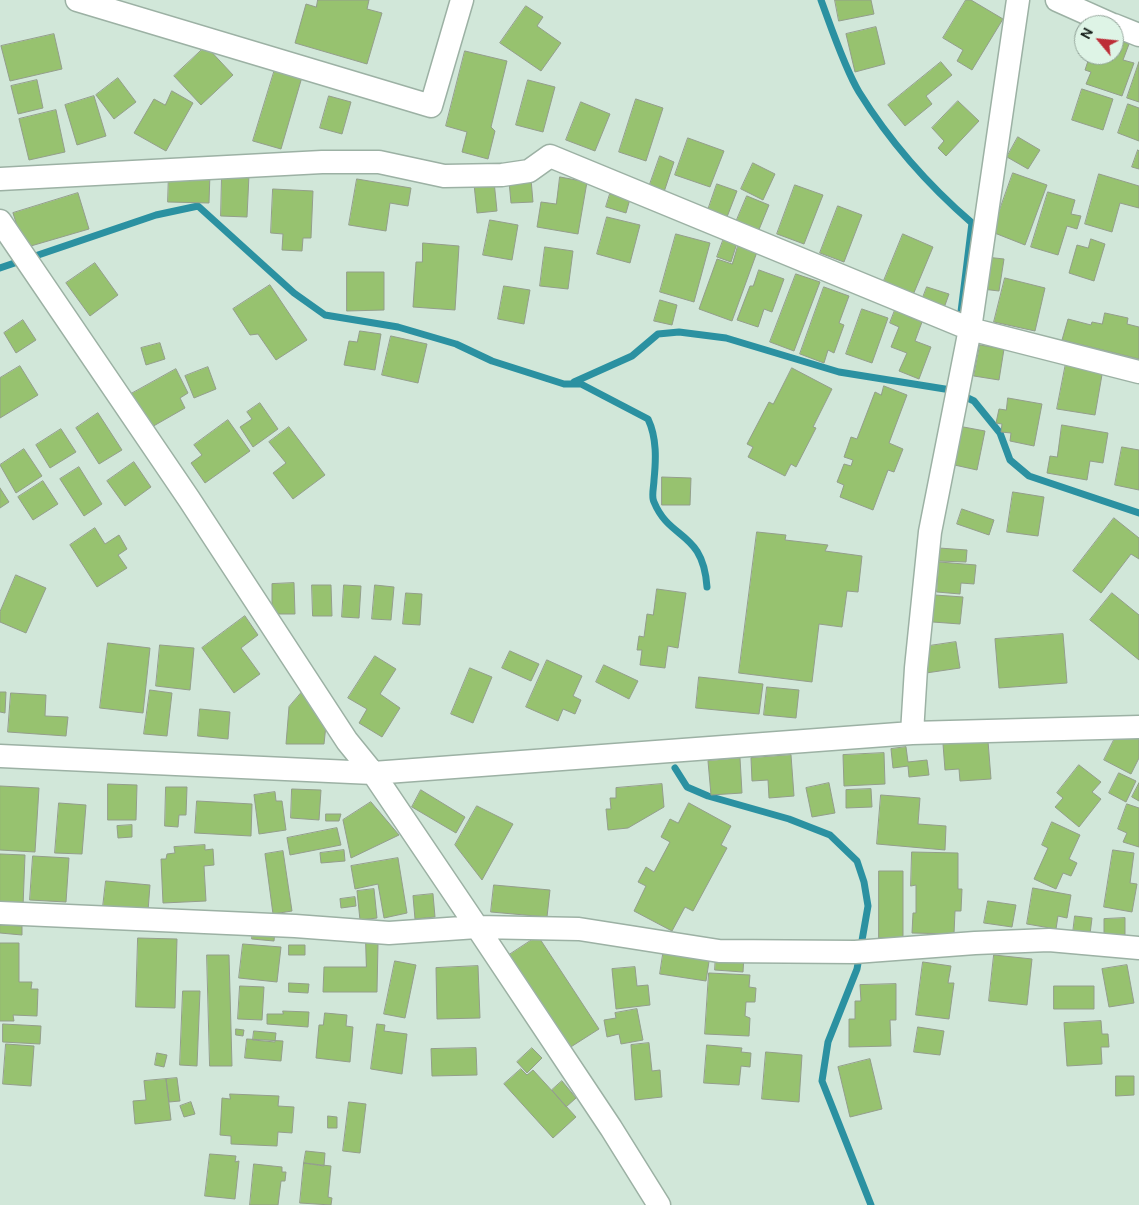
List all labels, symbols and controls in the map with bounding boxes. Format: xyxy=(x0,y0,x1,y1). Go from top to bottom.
north arrow xyxy=(1074,15,1124,65)
text: N xyxy=(1076,25,1097,42)

